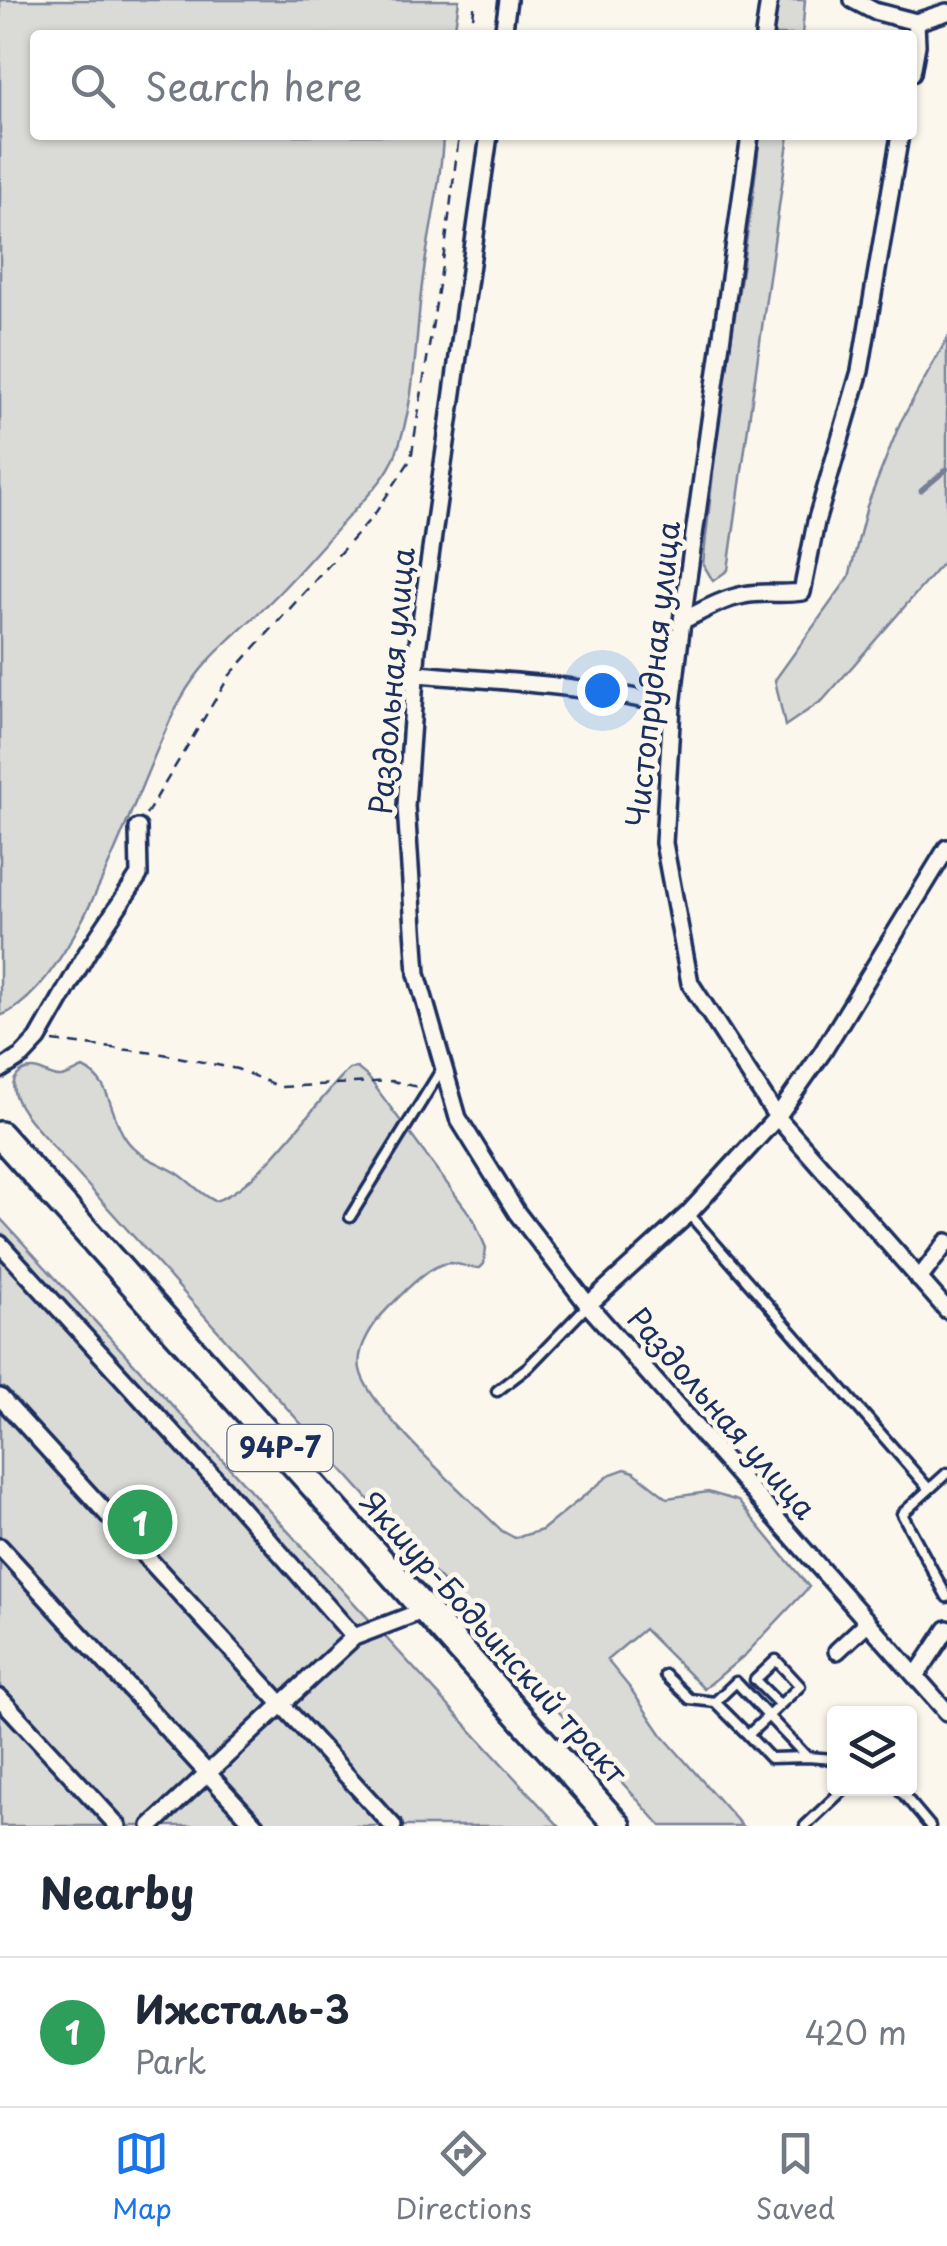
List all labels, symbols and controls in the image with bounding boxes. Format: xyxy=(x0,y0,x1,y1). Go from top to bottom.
search box xyxy=(30,30,917,140)
text: Search here xyxy=(145,57,362,114)
icon: search xyxy=(65,58,120,113)
street label: Чистопрудная улица xyxy=(613,518,690,829)
street label: Раздольная улица xyxy=(356,545,425,816)
your location xyxy=(577,665,628,716)
street label: Раздольная улица xyxy=(618,1296,828,1528)
road number: 94Р-7 xyxy=(228,1425,332,1471)
street label: Якшур-Бодьинский тракт xyxy=(351,1480,639,1793)
pin: 1 xyxy=(108,1484,172,1560)
map controls xyxy=(827,1706,917,1796)
button: layers xyxy=(827,1706,917,1796)
text: Nearby xyxy=(40,1860,194,1923)
text: Ижсталь-3 xyxy=(135,1980,350,2037)
text: 1 xyxy=(65,2008,80,2056)
text: 420 m xyxy=(805,2008,907,2056)
text: Park xyxy=(135,2037,207,2085)
tab: Map xyxy=(112,2126,172,2229)
tab: Directions xyxy=(396,2126,532,2229)
tab: Saved xyxy=(756,2126,835,2229)

